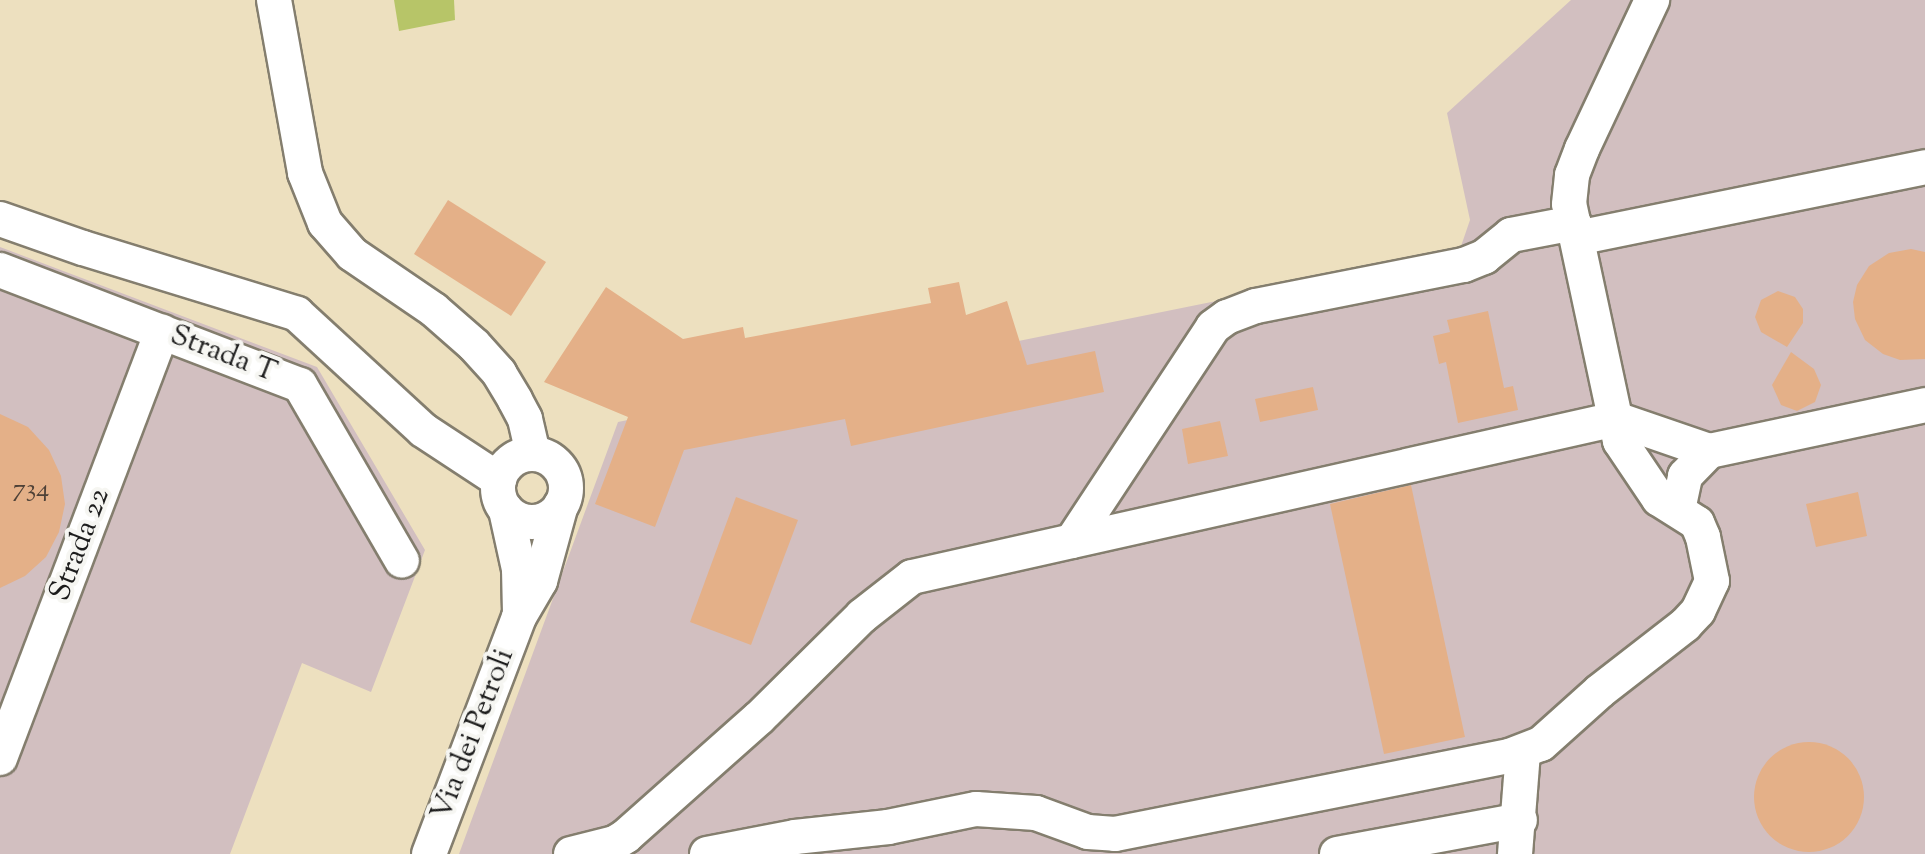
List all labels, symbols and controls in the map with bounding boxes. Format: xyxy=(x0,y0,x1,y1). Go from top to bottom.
street label: Strada T xyxy=(165,318,281,392)
house number: 734 xyxy=(13,474,49,506)
street label: Strada 22 xyxy=(43,483,119,607)
street label: Via dei Petroli xyxy=(425,644,523,826)

